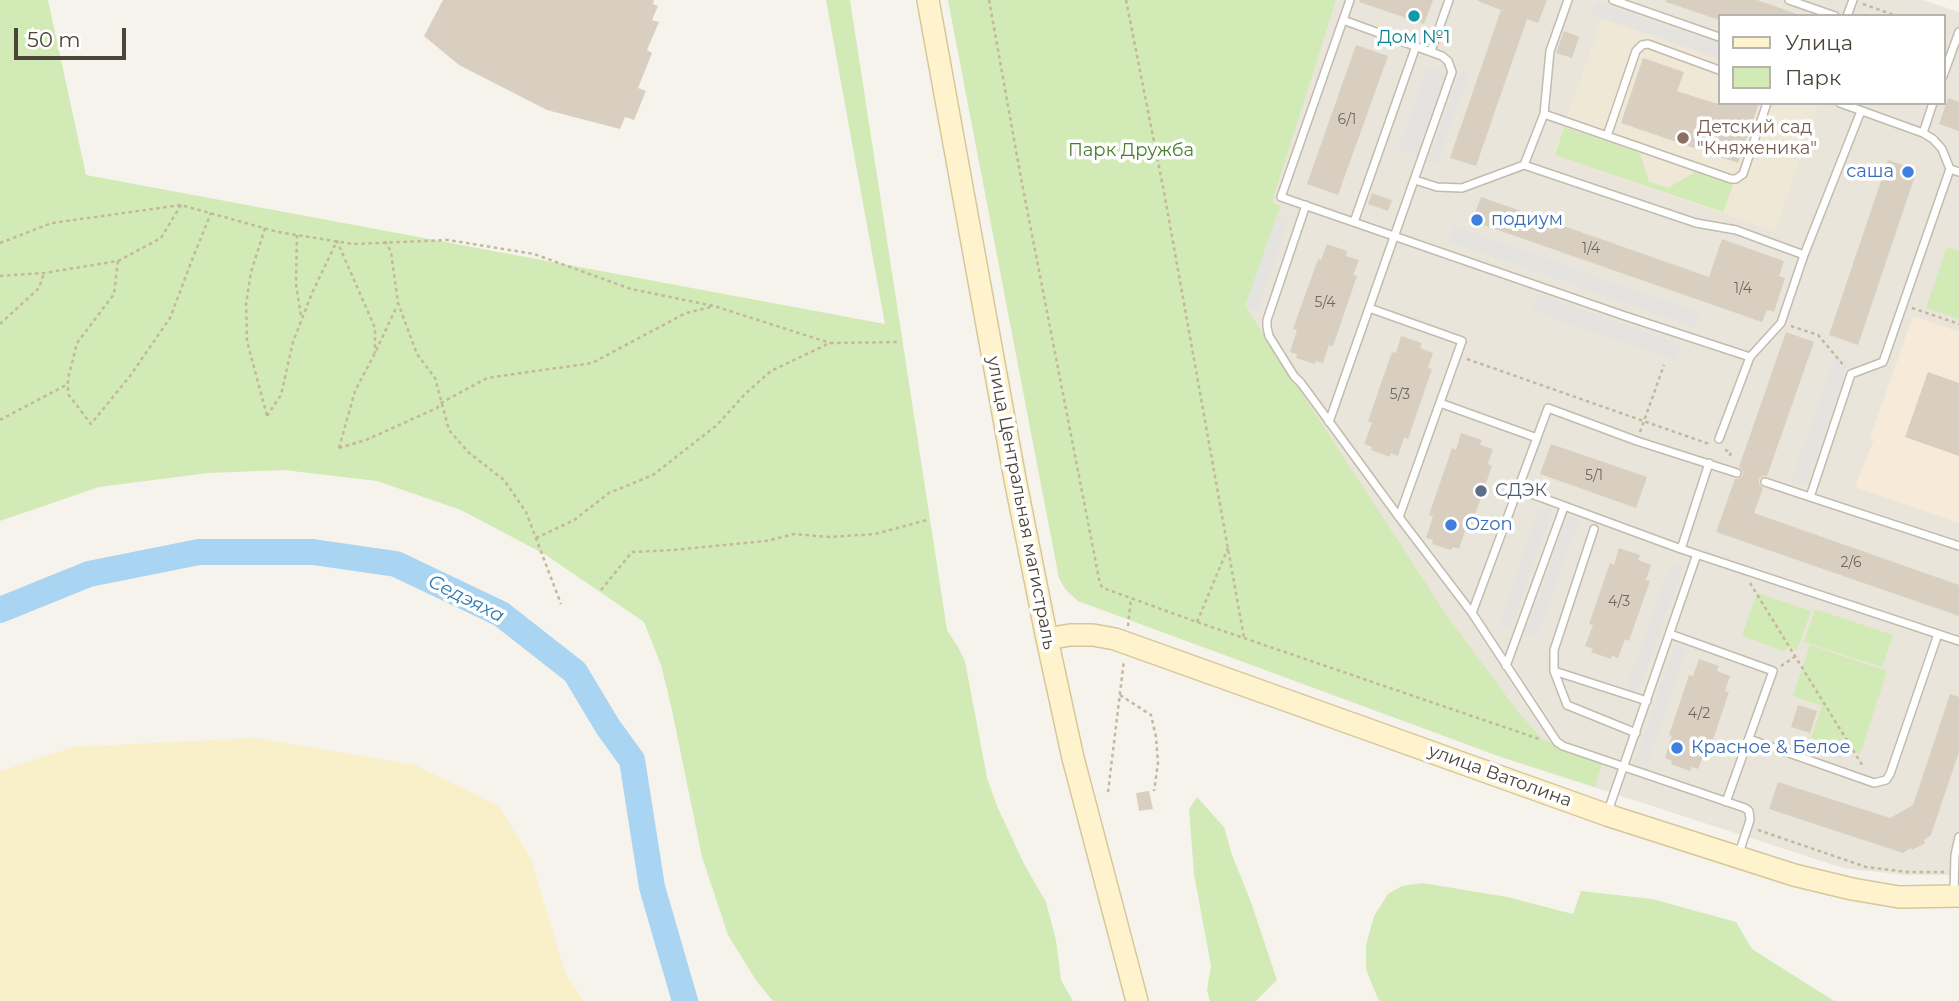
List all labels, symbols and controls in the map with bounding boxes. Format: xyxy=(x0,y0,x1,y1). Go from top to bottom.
marker: Дом №1 xyxy=(1406,8,1422,24)
scale bar xyxy=(18,14,130,58)
legend xyxy=(1717,14,1945,105)
text: 50 m xyxy=(27,27,81,52)
place label: Дом №1 xyxy=(1377,27,1451,49)
text: Улица xyxy=(1785,30,1853,55)
text: Парк xyxy=(1785,65,1841,90)
house number: 6/1 xyxy=(1338,112,1356,128)
place label: Детский сад "Княженика" xyxy=(1697,117,1817,160)
marker: Детский сад "Княженика" xyxy=(1675,130,1691,146)
park label: Парк Дружба xyxy=(1068,140,1194,162)
place label: саша xyxy=(1846,161,1894,183)
marker: саша xyxy=(1900,164,1916,180)
place label: подиум xyxy=(1491,209,1563,231)
marker: подиум xyxy=(1469,212,1485,228)
house number: 1/4 xyxy=(1582,241,1600,257)
house number: 1/4 xyxy=(1734,281,1752,297)
house number: 5/4 xyxy=(1315,295,1335,311)
street label: улица Центральная магистраль xyxy=(982,355,1060,651)
house number: 5/3 xyxy=(1390,387,1410,403)
house number: 5/1 xyxy=(1585,468,1603,484)
place label: СДЭК xyxy=(1495,480,1547,502)
marker: СДЭК xyxy=(1473,483,1489,499)
place label: Ozon xyxy=(1465,514,1513,536)
marker: Ozon xyxy=(1443,517,1459,533)
house number: 2/6 xyxy=(1840,555,1862,571)
water label: Седэяха xyxy=(424,570,508,628)
house number: 4/3 xyxy=(1608,594,1630,610)
house number: 4/2 xyxy=(1688,706,1710,722)
place label: Красное & Белое xyxy=(1691,737,1851,759)
street label: улица Ватолина xyxy=(1425,740,1575,812)
marker: Красное & Белое xyxy=(1669,740,1685,756)

